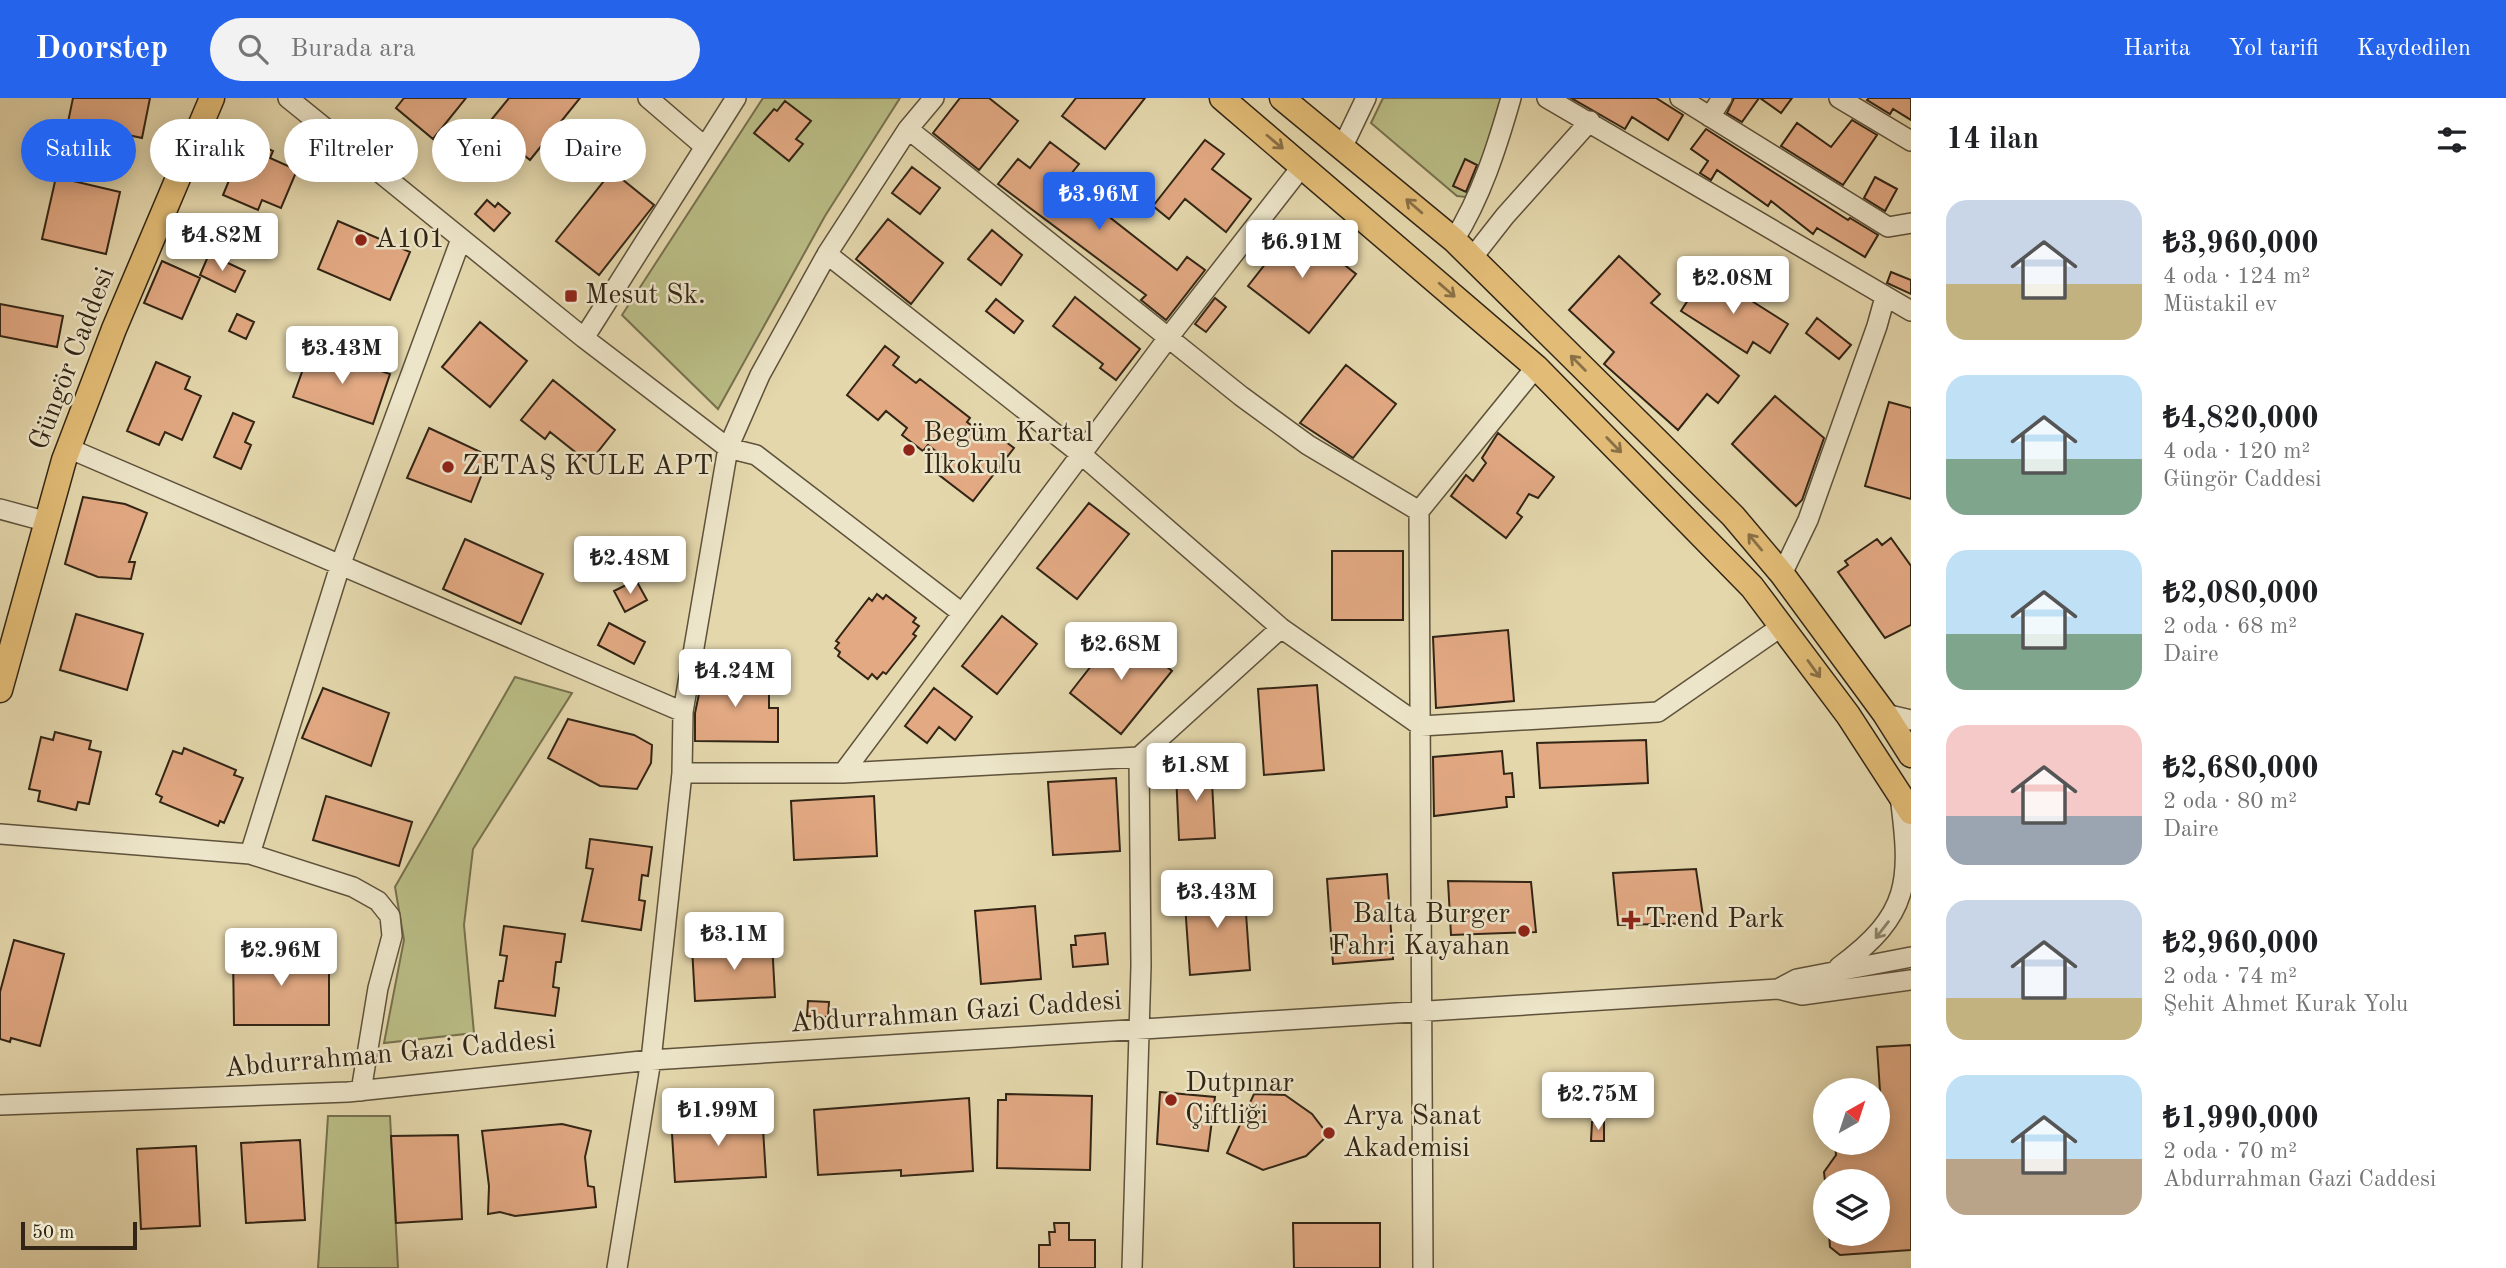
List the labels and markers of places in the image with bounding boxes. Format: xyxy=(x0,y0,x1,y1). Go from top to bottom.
pin: ₺3.96M xyxy=(1042,172,1156,232)
pin: ₺4.82M xyxy=(165,214,279,273)
pin: ₺6.91M xyxy=(1245,220,1359,280)
place label: A101 xyxy=(375,226,445,254)
marker: A101 xyxy=(353,232,369,248)
pin: ₺2.08M xyxy=(1676,256,1790,316)
place label: Mesut Sk. xyxy=(585,282,706,310)
marker: Mesut Sk. xyxy=(563,288,579,304)
pin: ₺3.43M xyxy=(285,327,399,386)
place label: Begüm Kartal İlkokulu xyxy=(923,420,1093,480)
marker: Begüm Kartal İlkokulu xyxy=(901,442,917,458)
place label: ZETAŞ KULE APT xyxy=(462,453,713,481)
marker: ZETAŞ KULE APT xyxy=(440,459,456,475)
pin: ₺2.48M xyxy=(573,536,687,596)
pin: ₺2.68M xyxy=(1064,622,1178,682)
pin: ₺4.24M xyxy=(678,650,792,709)
pin: ₺1.8M xyxy=(1147,744,1245,803)
pin: ₺3.43M xyxy=(1160,870,1274,930)
place label: Balta Burger Fahri Kayahan xyxy=(1330,901,1510,961)
place label: Trend Park xyxy=(1645,906,1785,934)
pin: ₺3.1M xyxy=(685,912,783,972)
marker: Trend Park xyxy=(1623,912,1639,928)
marker: Balta Burger Fahri Kayahan xyxy=(1516,923,1532,939)
pin: ₺2.96M xyxy=(224,928,338,988)
place label: Dutpınar Çiftliği xyxy=(1185,1070,1294,1130)
pin: ₺2.75M xyxy=(1541,1072,1655,1132)
pin: ₺1.99M xyxy=(661,1088,775,1148)
marker: Dutpınar Çiftliği xyxy=(1163,1092,1179,1108)
place label: Arya Sanat Akademisi xyxy=(1343,1103,1481,1163)
marker: Arya Sanat Akademisi xyxy=(1321,1125,1337,1141)

